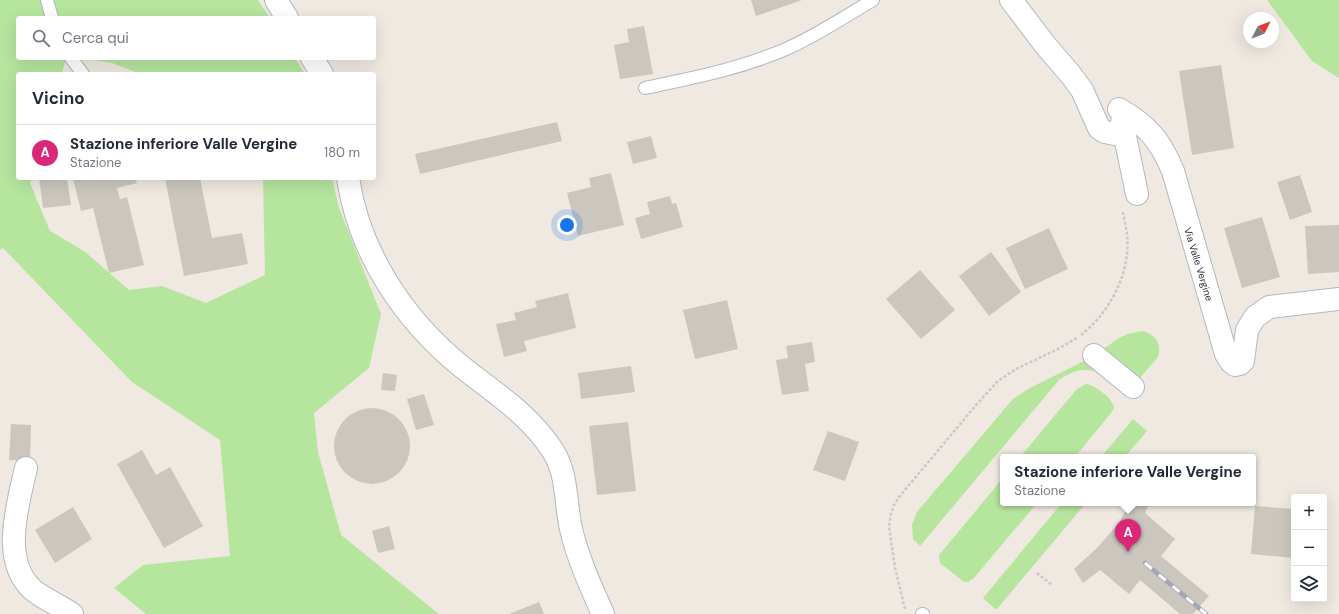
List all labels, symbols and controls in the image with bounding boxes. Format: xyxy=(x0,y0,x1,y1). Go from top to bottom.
north arrow xyxy=(1243,12,1279,48)
search box xyxy=(16,16,376,60)
icon: search xyxy=(30,27,52,49)
text: Cerca qui xyxy=(62,28,129,48)
text: Vicino xyxy=(32,87,85,109)
text: Stazione inferiore Valle Vergine xyxy=(70,134,297,154)
text: A xyxy=(40,144,50,161)
text: 180 m xyxy=(324,144,360,161)
text: Stazione xyxy=(70,154,121,171)
your location xyxy=(557,215,577,235)
street label: Via Valle Vergine xyxy=(1181,226,1216,303)
popup xyxy=(1000,454,1256,506)
text: Stazione inferiore Valle Vergine xyxy=(1014,462,1242,482)
text: Stazione xyxy=(1014,482,1066,499)
map controls xyxy=(1291,494,1327,602)
button: + xyxy=(1291,494,1327,530)
pin: A xyxy=(1115,519,1141,552)
button: − xyxy=(1291,530,1327,566)
button: layers xyxy=(1291,566,1327,602)

